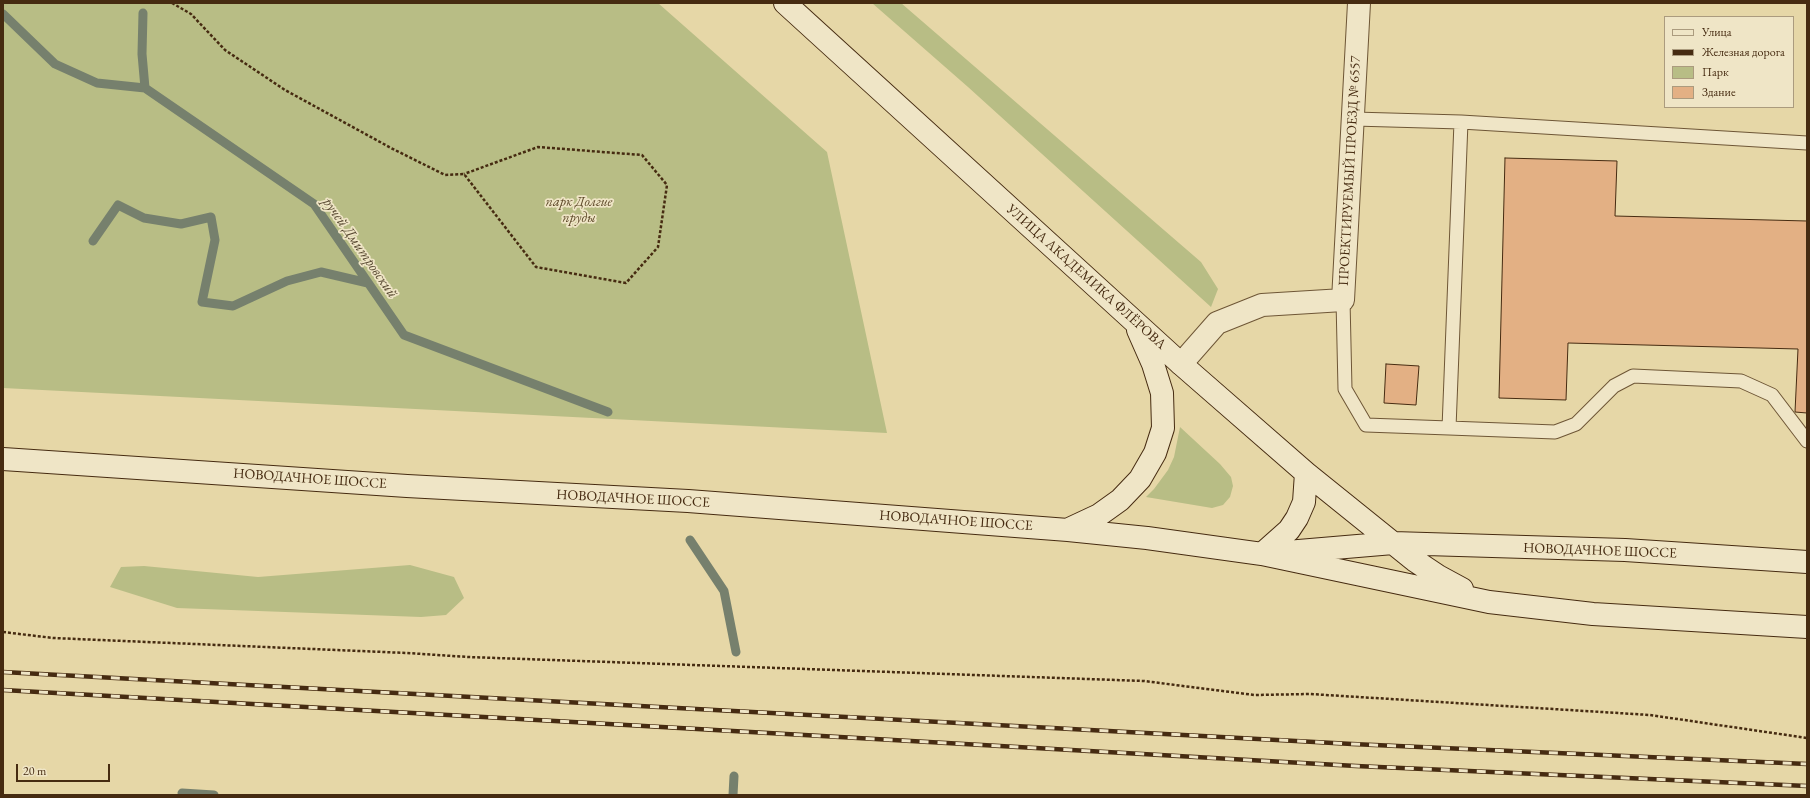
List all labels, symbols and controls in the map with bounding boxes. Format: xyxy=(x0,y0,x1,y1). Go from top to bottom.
legend xyxy=(1664,16,1794,108)
text: Улица xyxy=(1702,24,1732,40)
text: Железная дорога xyxy=(1702,44,1785,60)
street label: ПРОЕКТИРУЕМЫЙ ПРОЕЗД № 6557 xyxy=(1336,55,1364,287)
text: Парк xyxy=(1702,64,1729,80)
text: Здание xyxy=(1702,84,1736,100)
water label: ручей Дмитровский xyxy=(319,194,401,302)
park label: парк Долгие пруды xyxy=(546,194,612,226)
street label: УЛИЦА АКАДЕМИКА ФЛЁРОВА xyxy=(1003,201,1169,353)
street label: НОВОДАЧНОЕ ШОССЕ xyxy=(233,465,387,493)
street label: НОВОДАЧНОЕ ШОССЕ xyxy=(556,487,710,511)
street label: НОВОДАЧНОЕ ШОССЕ xyxy=(879,507,1033,535)
street label: НОВОДАЧНОЕ ШОССЕ xyxy=(1523,540,1677,562)
scale bar xyxy=(18,756,112,782)
text: 20 m xyxy=(23,763,46,779)

